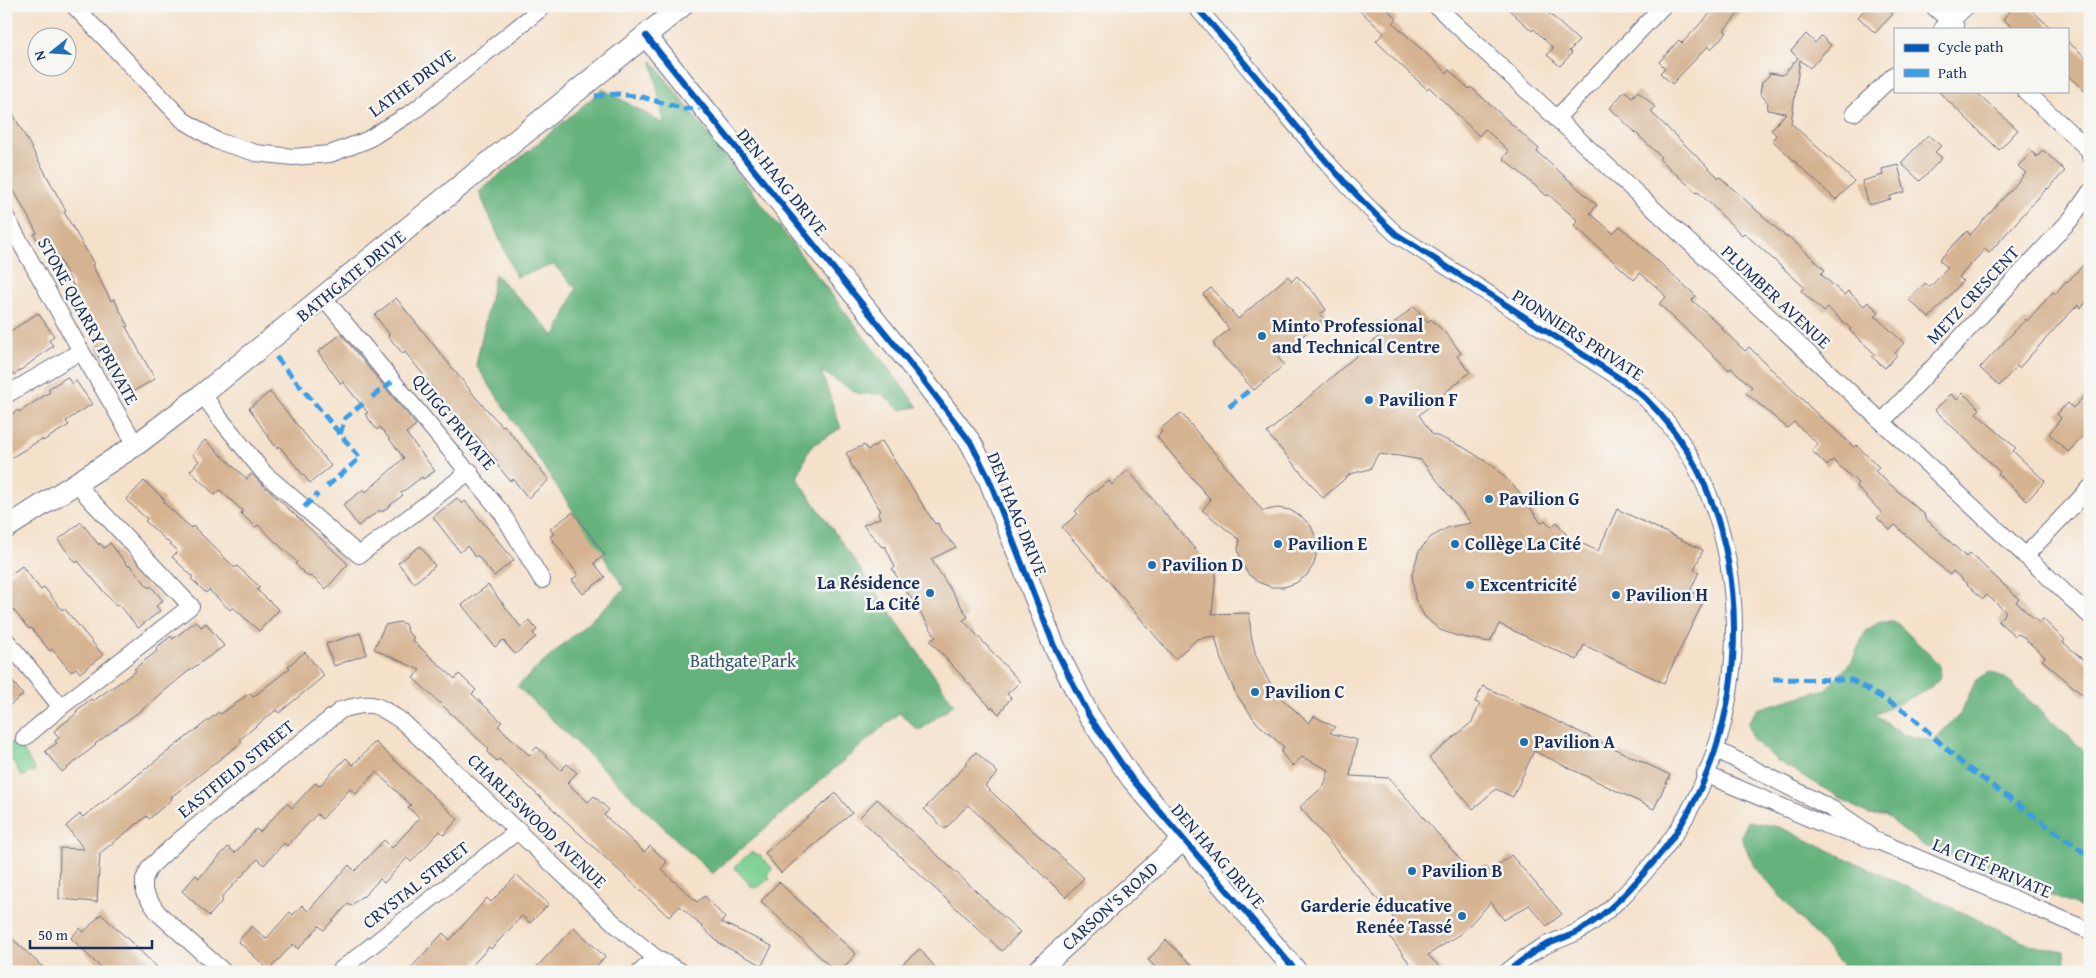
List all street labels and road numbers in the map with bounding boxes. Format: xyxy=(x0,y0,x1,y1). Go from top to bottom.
street label: LATHE DRIVE xyxy=(363,42,461,123)
street label: DEN HAAG DRIVE xyxy=(730,122,834,241)
street label: BATHGATE DRIVE xyxy=(290,223,411,328)
street label: STONE QUARRY PRIVATE xyxy=(31,232,146,409)
street label: PLUMBER AVENUE xyxy=(1715,238,1837,355)
street label: METZ CRESCENT xyxy=(1920,239,2026,350)
street label: PIONNIERS PRIVATE xyxy=(1507,282,1649,387)
street label: QUIGG PRIVATE xyxy=(406,368,503,476)
street label: DEN HAAG DRIVE xyxy=(980,448,1055,580)
street label: EASTFIELD STREET xyxy=(171,713,300,824)
street label: CHARLESWOOD AVENUE xyxy=(462,747,613,894)
street label: DEN HAAG DRIVE xyxy=(1165,797,1272,914)
street label: LA CITÉ PRIVATE xyxy=(1928,830,2056,905)
street label: CRYSTAL STREET xyxy=(356,834,475,935)
street label: CARSON'S ROAD xyxy=(1055,855,1164,956)

